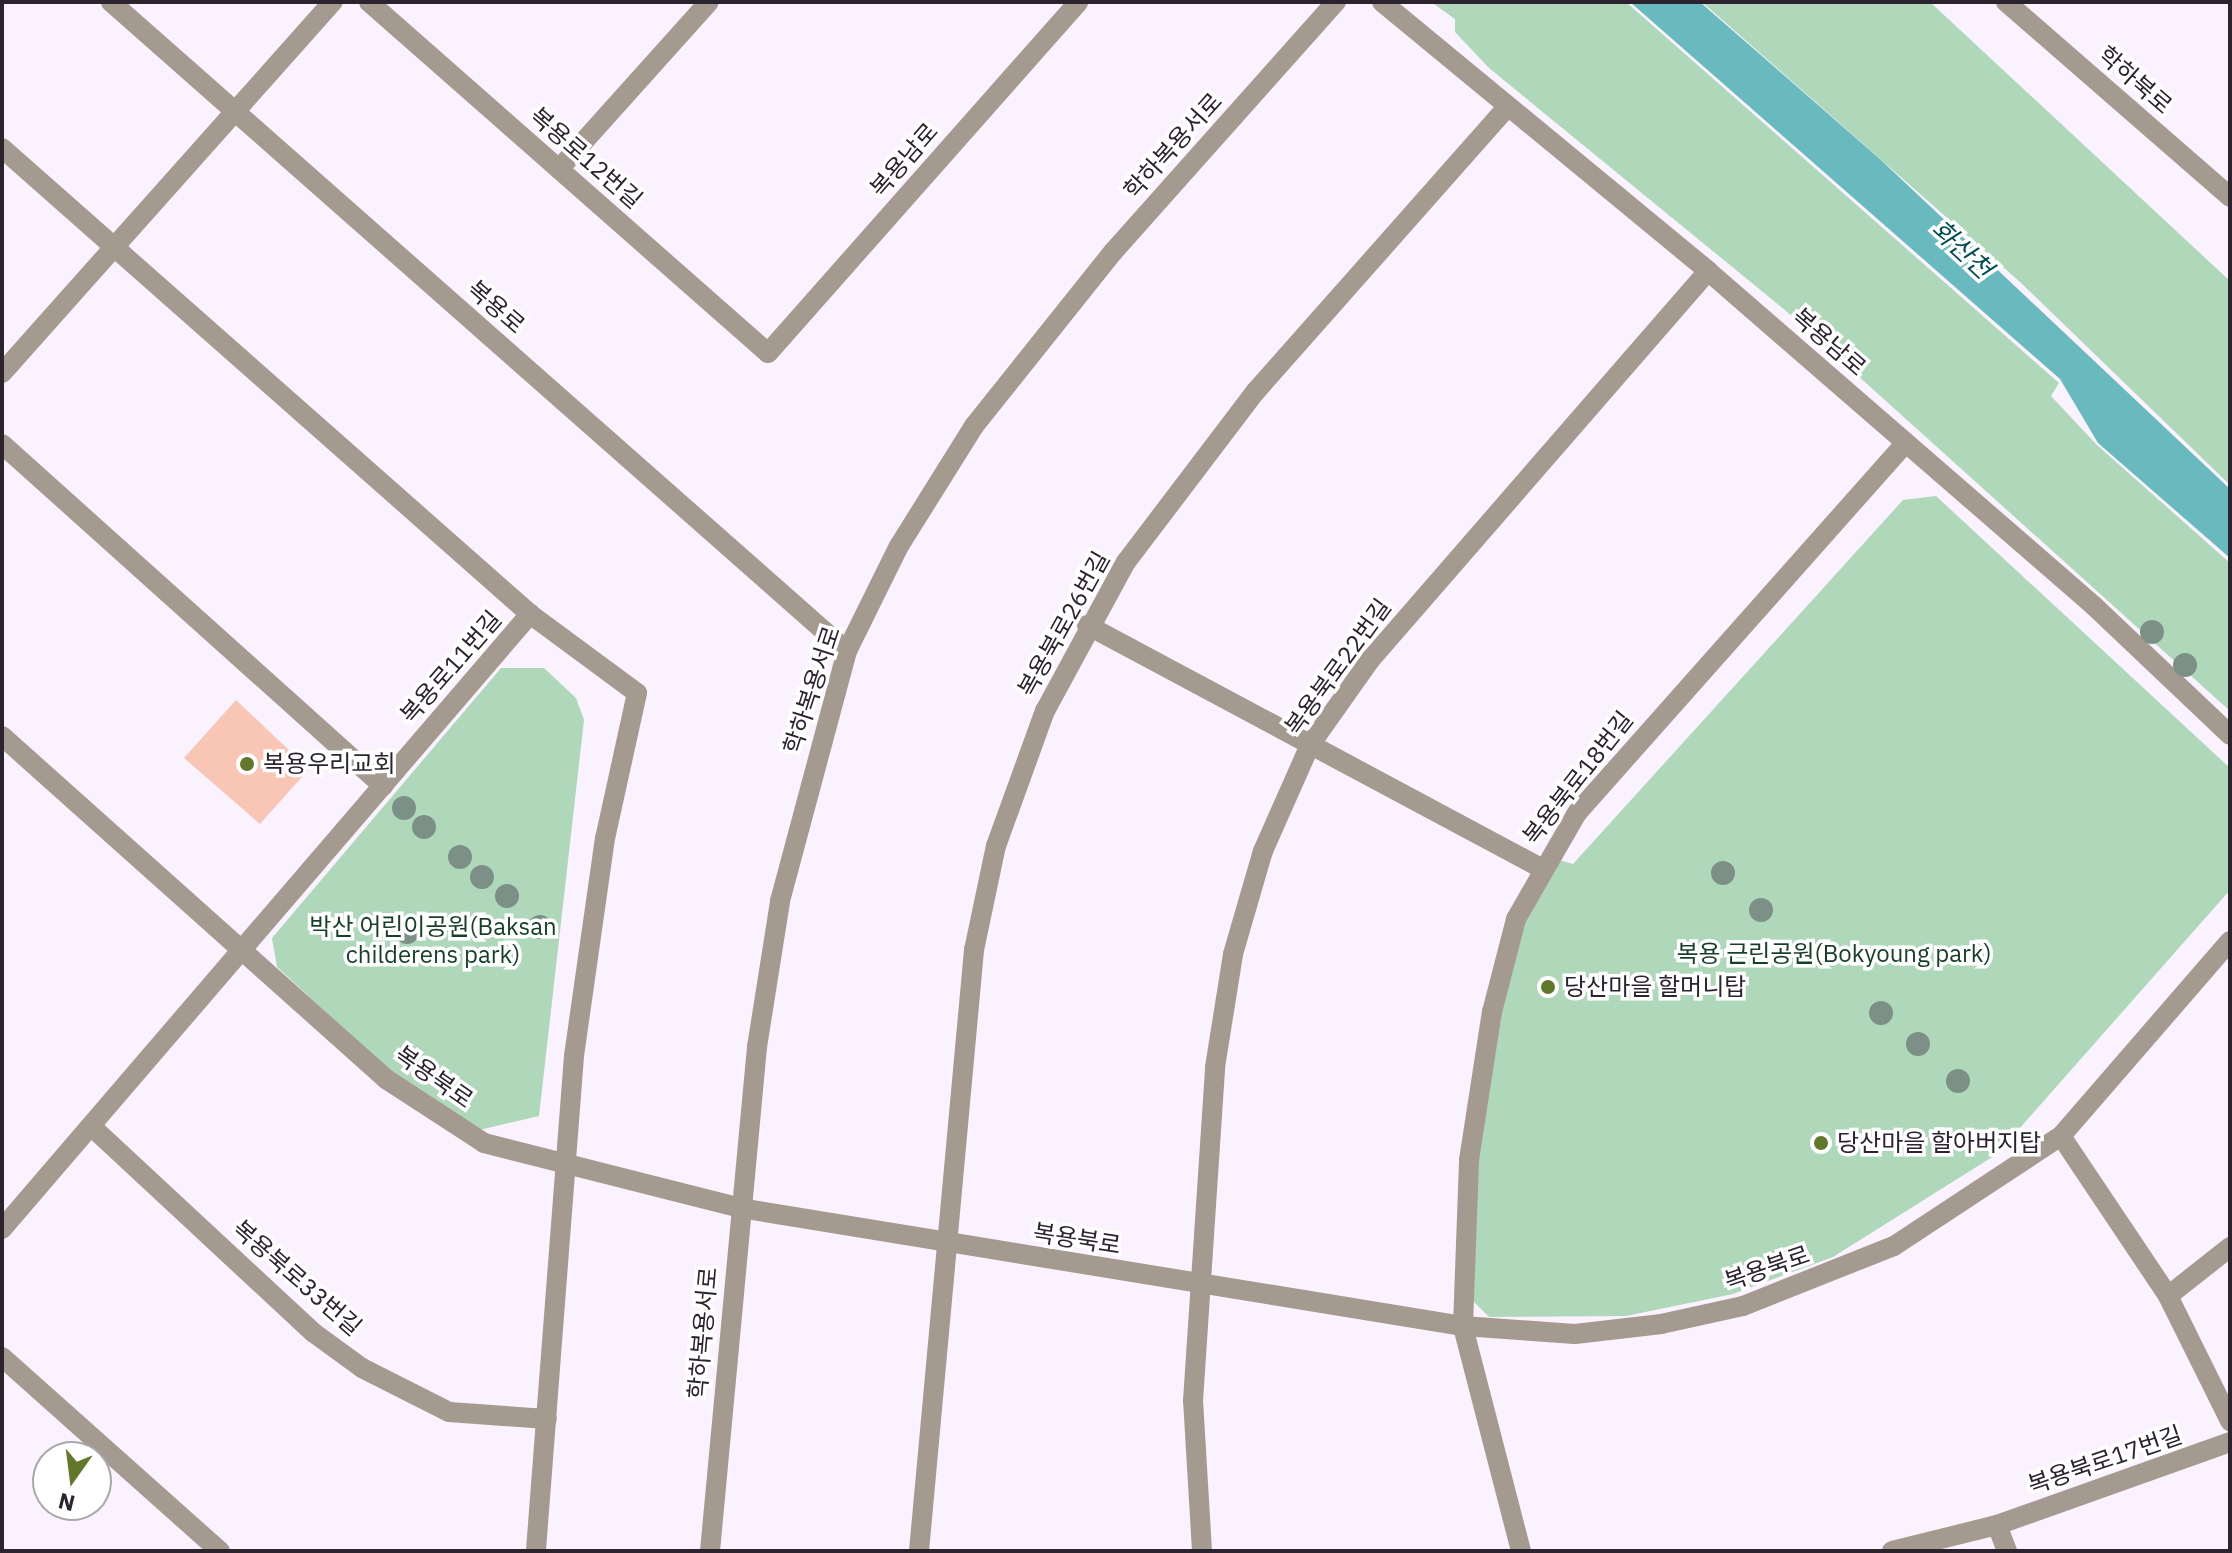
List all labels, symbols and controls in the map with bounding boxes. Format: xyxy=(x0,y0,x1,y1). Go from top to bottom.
street label: 학하북로 xyxy=(2092,40,2178,120)
street label: 학하복용서로 xyxy=(1118,87,1228,205)
street label: 복용로12번길 xyxy=(524,101,648,215)
street label: 복용남로 xyxy=(864,117,944,203)
water label: 화산천 xyxy=(1925,213,1999,285)
street label: 복용로 xyxy=(462,274,530,340)
street label: 복용남로 xyxy=(1786,302,1872,382)
street label: 복용북로26번길 xyxy=(1012,546,1116,702)
street label: 복용북로22번길 xyxy=(1279,593,1397,741)
street label: 복용로11번길 xyxy=(394,605,508,729)
street label: 학하복용서로 xyxy=(778,623,846,757)
street label: 복용북로18번길 xyxy=(1517,706,1639,850)
place label: 복용우리교회 xyxy=(263,750,395,778)
marker: 복용우리교회 xyxy=(238,755,256,773)
park label: 박산 어린이공원(Baksan childerens park) xyxy=(309,913,557,969)
park label: 복용 근린공원(Bokyoung park) xyxy=(1676,940,1992,968)
place label: 당산마을 할머니탑 xyxy=(1564,973,1746,1001)
marker: 당산마을 할머니탑 xyxy=(1539,978,1557,996)
street label: 복용북로 xyxy=(390,1040,478,1114)
place label: 당산마을 할아버지탑 xyxy=(1837,1129,2041,1157)
marker: 당산마을 할아버지탑 xyxy=(1812,1134,1830,1152)
street label: 복용북로33번길 xyxy=(227,1214,367,1342)
street label: 복용북로 xyxy=(1031,1218,1123,1260)
street label: 복용북로 xyxy=(1721,1240,1813,1296)
street label: 학하복용서로 xyxy=(683,1266,723,1400)
street label: 복용북로17번길 xyxy=(2024,1420,2186,1500)
north arrow xyxy=(32,1441,112,1521)
text: N xyxy=(55,1487,78,1519)

